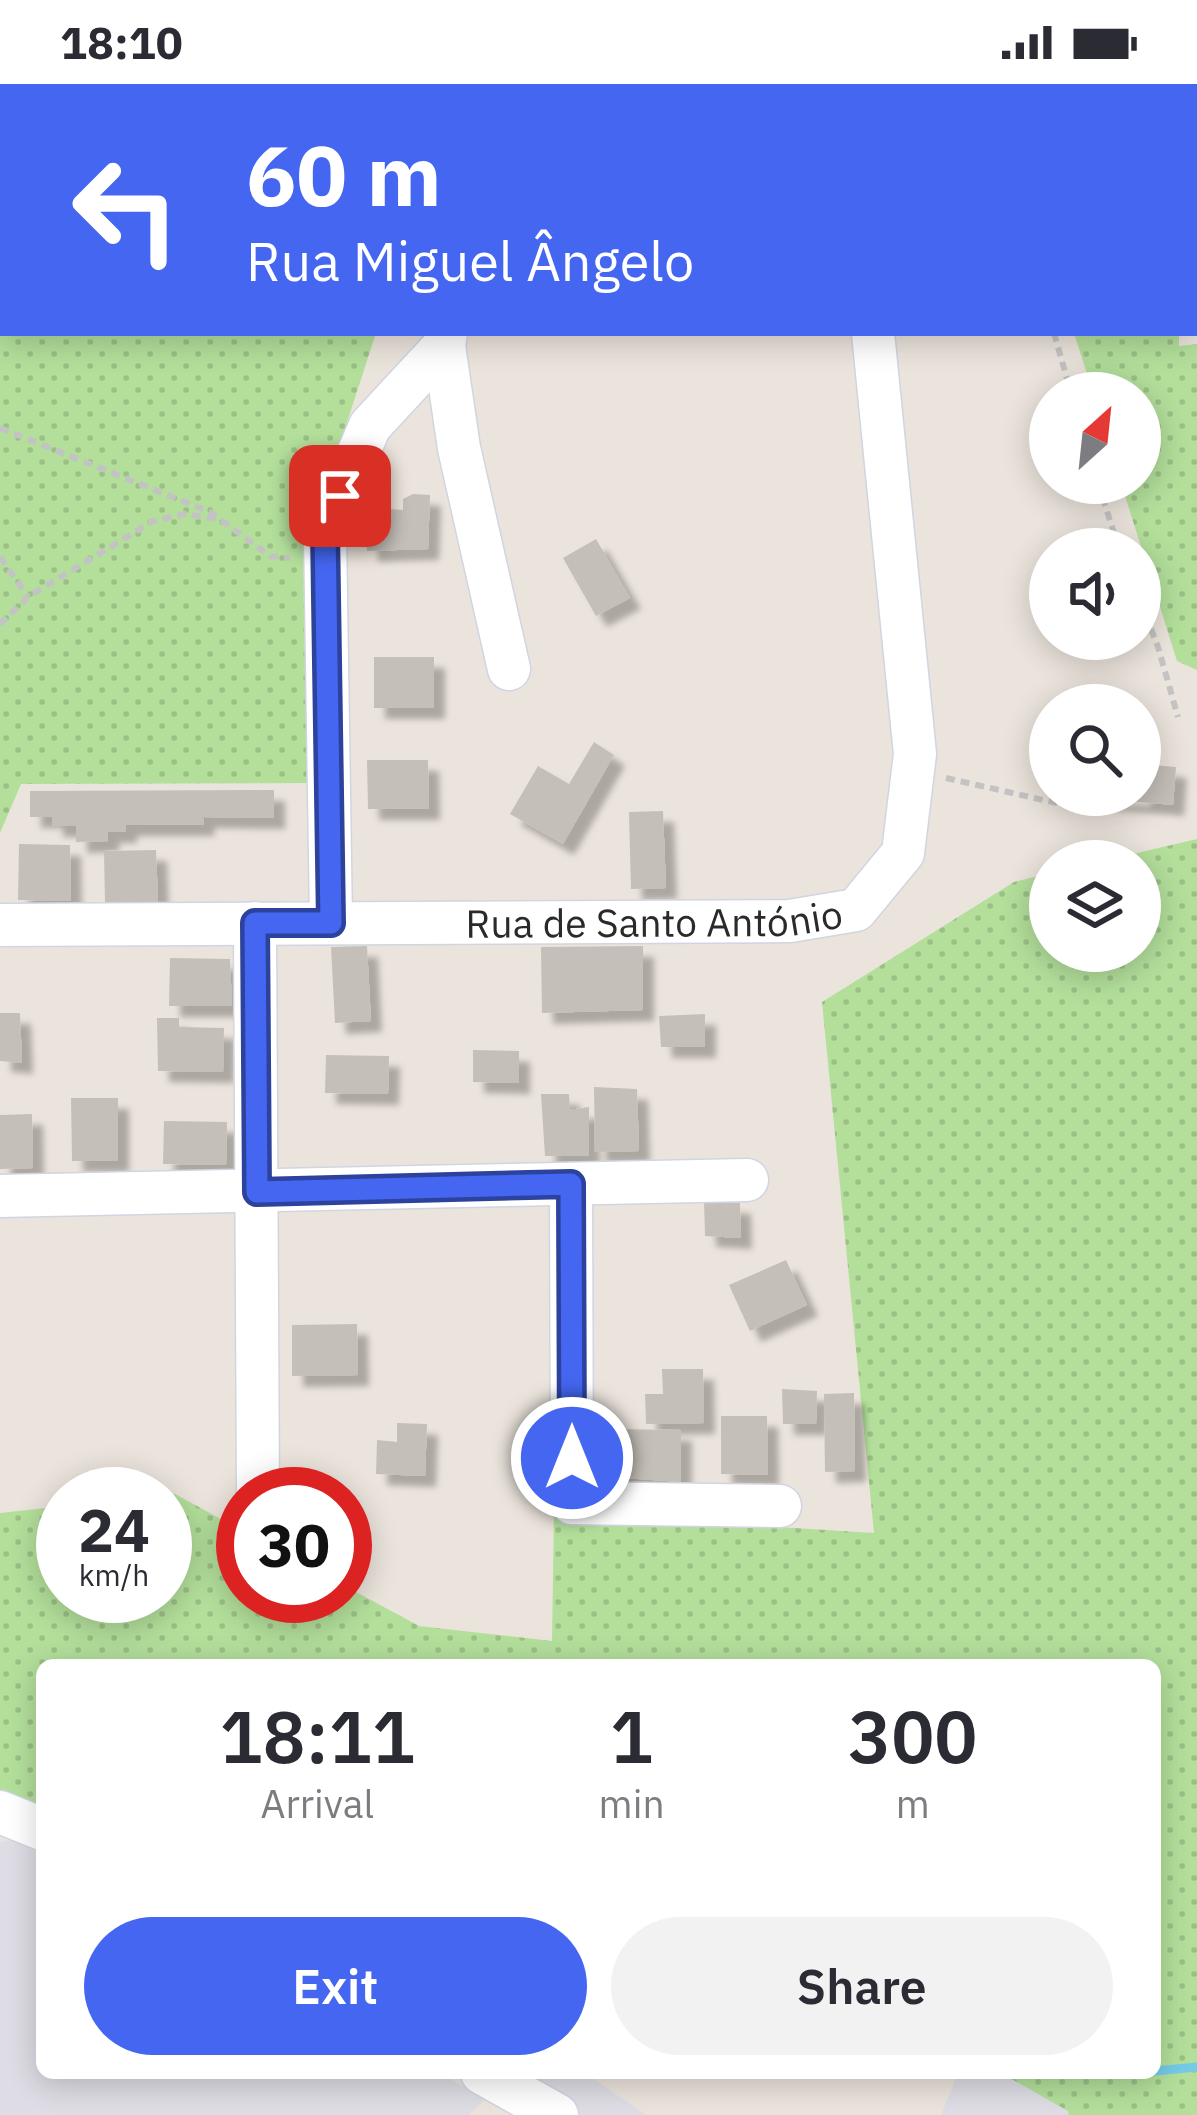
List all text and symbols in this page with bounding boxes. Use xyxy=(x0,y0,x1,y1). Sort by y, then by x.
text: 18:10 xyxy=(60,13,183,71)
text: 60 m xyxy=(246,120,442,229)
icon: left xyxy=(48,132,204,288)
text: Rua Miguel Ângelo xyxy=(246,226,694,296)
north arrow xyxy=(1029,372,1161,504)
map controls xyxy=(1029,372,1161,972)
pin xyxy=(289,445,391,547)
icon: arrive xyxy=(307,463,373,529)
button: sound xyxy=(1029,528,1161,660)
button: search xyxy=(1029,684,1161,816)
button: layers xyxy=(1029,840,1161,972)
street label: Rua de Santo António xyxy=(465,887,846,948)
position arrow xyxy=(509,1395,635,1521)
speed limit sign: 30 xyxy=(216,1467,372,1623)
text: 24 xyxy=(78,1490,150,1569)
text: km/h xyxy=(79,1555,149,1594)
text: 18:11 xyxy=(219,1689,415,1783)
text: 1 xyxy=(610,1689,653,1783)
text: 300 xyxy=(848,1689,978,1783)
text: Arrival xyxy=(260,1778,374,1829)
text: min xyxy=(599,1778,665,1829)
text: m xyxy=(896,1778,930,1829)
button: Exit xyxy=(84,1917,587,2055)
button: Share xyxy=(611,1917,1113,2055)

